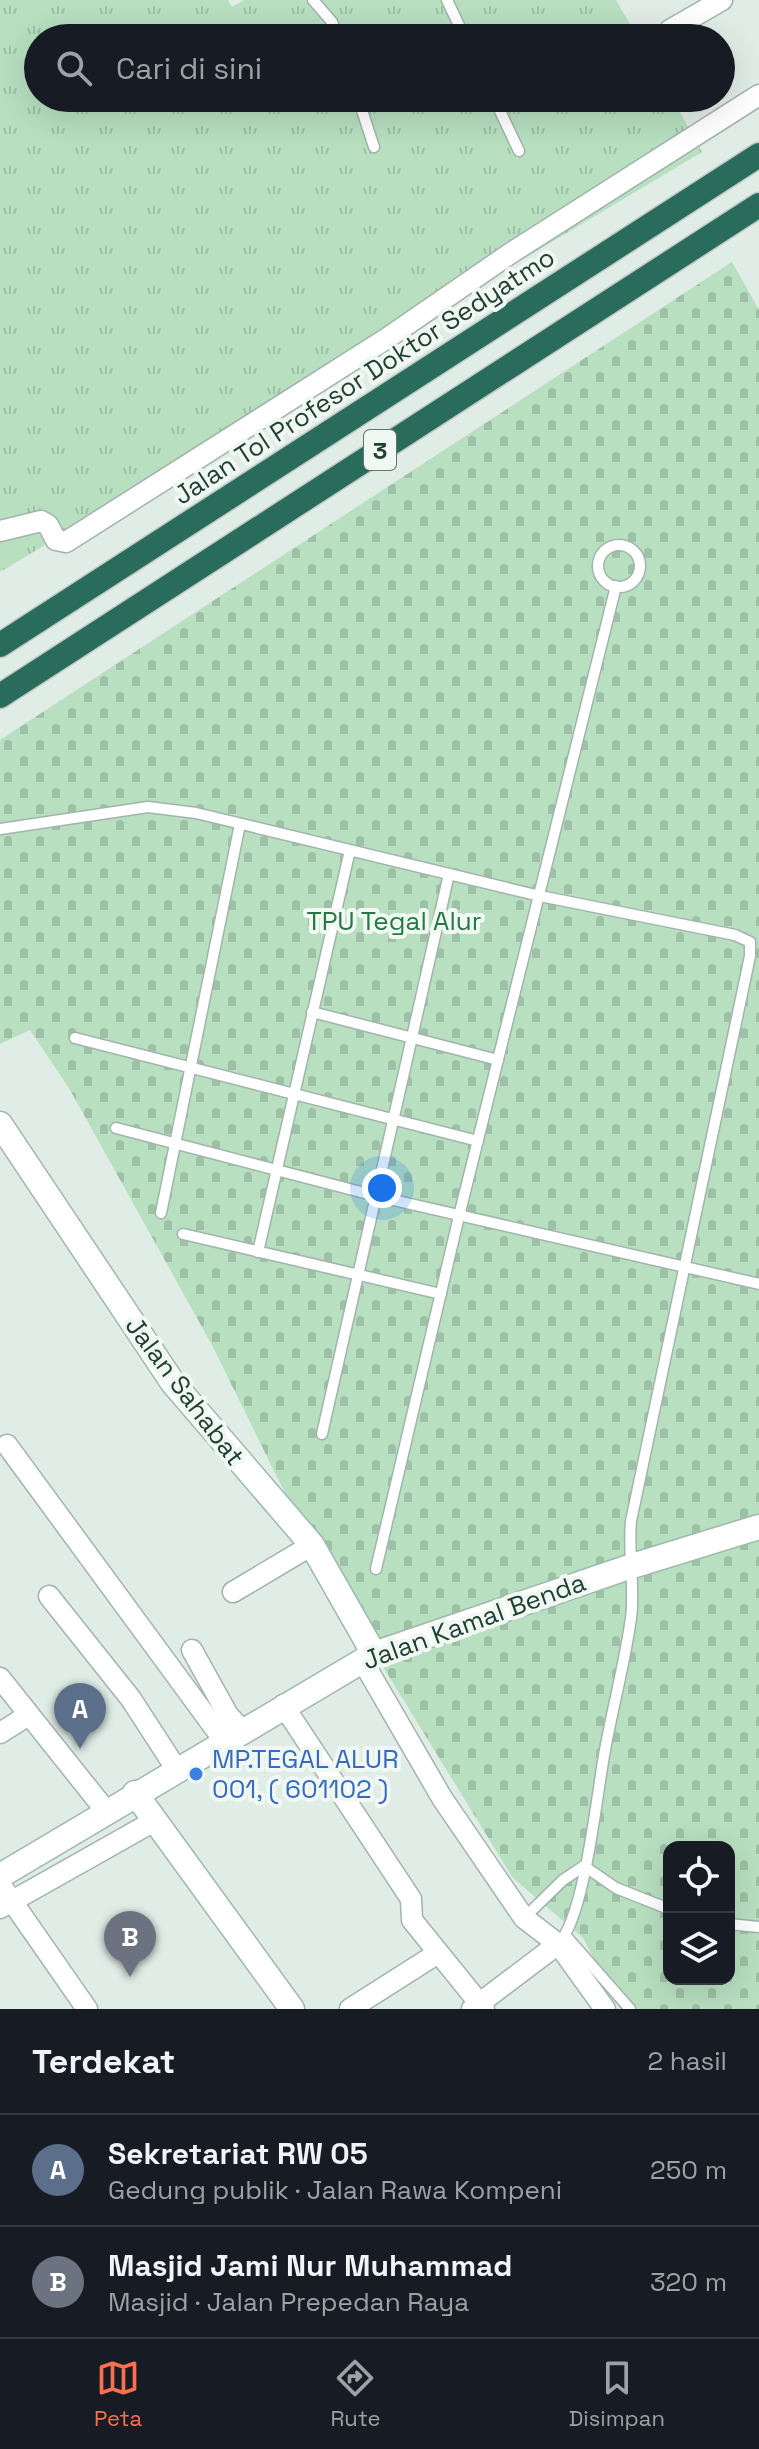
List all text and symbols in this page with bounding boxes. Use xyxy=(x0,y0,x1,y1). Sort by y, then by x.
search box xyxy=(24,24,735,112)
icon: search xyxy=(52,46,96,90)
text: Cari di sini xyxy=(116,49,262,88)
street label: Jalan Tol Profesor Doktor Sedyatmo xyxy=(167,240,561,512)
road number: 3 xyxy=(364,430,396,470)
park label: TPU Tegal Alur xyxy=(306,904,482,938)
your location xyxy=(362,1168,402,1208)
street label: Jalan Sahabat xyxy=(118,1310,252,1472)
street label: Jalan Kamal Benda xyxy=(358,1565,590,1677)
pin: A xyxy=(54,1683,106,1749)
place label: MP.TEGAL ALUR 001, ( 601102 ) xyxy=(212,1742,399,1806)
marker: MP.TEGAL ALUR 001, ( 601102 ) xyxy=(187,1765,205,1783)
map controls xyxy=(663,1841,735,1985)
button: locate xyxy=(663,1841,735,1913)
pin: B xyxy=(104,1911,156,1977)
button: layers xyxy=(663,1913,735,1985)
text: Terdekat xyxy=(32,2040,175,2083)
text: 2 hasil xyxy=(647,2044,727,2078)
text: Sekretariat RW 05 xyxy=(108,2134,368,2173)
text: A xyxy=(50,2153,66,2187)
text: 250 m xyxy=(650,2153,727,2187)
text: Gedung publik · Jalan Rawa Kompeni xyxy=(108,2173,562,2207)
text: Masjid Jami Nur Muhammad xyxy=(108,2246,512,2285)
text: B xyxy=(49,2265,67,2299)
text: 320 m xyxy=(650,2265,727,2299)
text: Masjid · Jalan Prepedan Raya xyxy=(108,2285,469,2319)
tab: Peta xyxy=(94,2356,142,2432)
tab: Rute xyxy=(330,2356,381,2432)
tab: Disimpan xyxy=(569,2356,665,2432)

